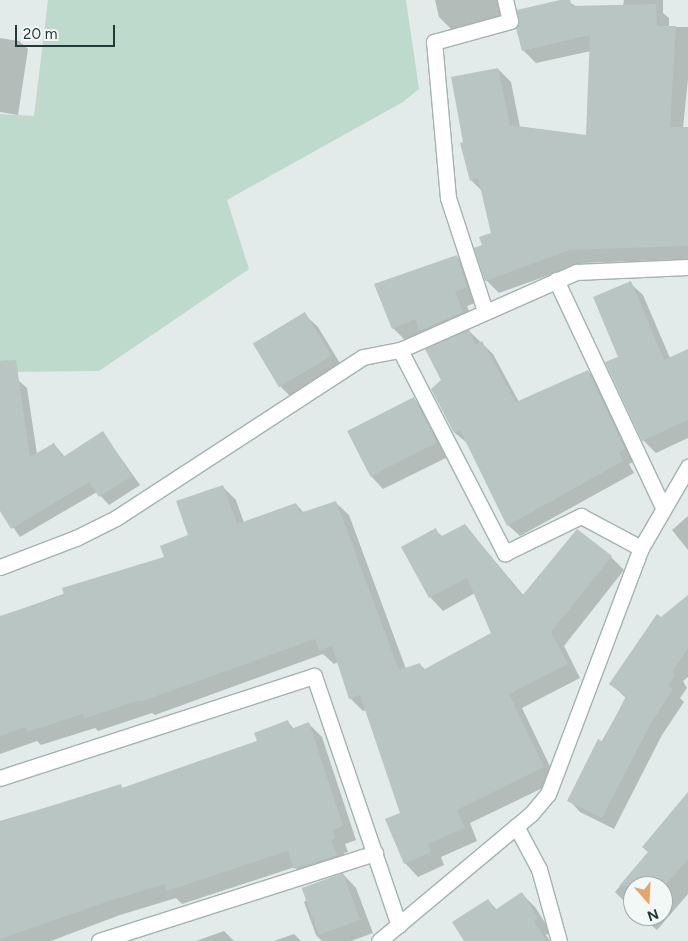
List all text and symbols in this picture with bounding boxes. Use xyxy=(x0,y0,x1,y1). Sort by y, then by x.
scale bar xyxy=(18,15,118,47)
text: 20 m xyxy=(23,25,57,43)
north arrow xyxy=(623,876,673,926)
text: N xyxy=(645,905,661,925)

